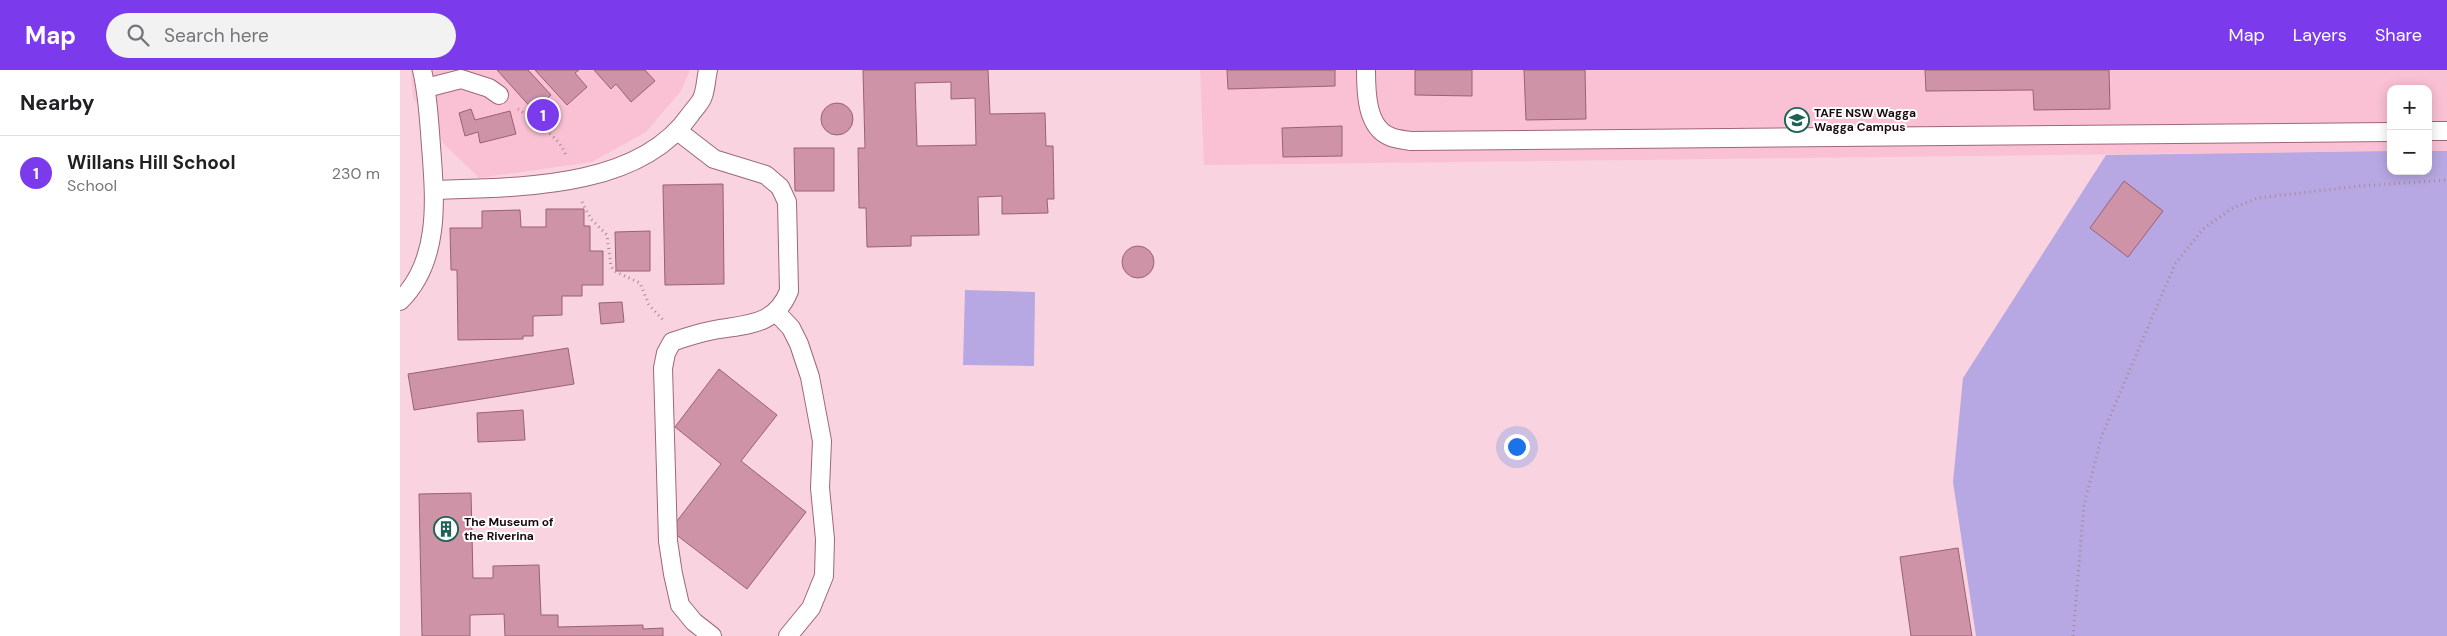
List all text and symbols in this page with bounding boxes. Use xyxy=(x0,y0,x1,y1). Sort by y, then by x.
search box xyxy=(106,13,456,58)
text: Map xyxy=(25,20,76,51)
icon: search xyxy=(124,21,152,49)
text: Search here xyxy=(164,23,269,48)
text: Map xyxy=(2229,23,2265,47)
text: Layers xyxy=(2293,23,2347,47)
text: Share xyxy=(2375,23,2422,47)
map controls xyxy=(2387,85,2432,175)
button: + xyxy=(2387,85,2432,130)
text: Nearby xyxy=(20,89,94,117)
pin: 1 xyxy=(527,96,559,134)
place label: TAFE NSW Wagga Wagga Campus xyxy=(1814,105,1916,135)
school or university icon: TAFE NSW Wagga Wagga Campus xyxy=(1784,107,1810,133)
button: − xyxy=(2387,130,2432,175)
text: Willans Hill School xyxy=(67,150,236,175)
text: 1 xyxy=(33,163,39,184)
text: 230 m xyxy=(332,163,380,184)
text: School xyxy=(67,175,117,196)
your location xyxy=(1504,434,1530,460)
place label: The Museum of the Riverina xyxy=(464,514,554,544)
building icon: The Museum of the Riverina xyxy=(433,516,459,542)

